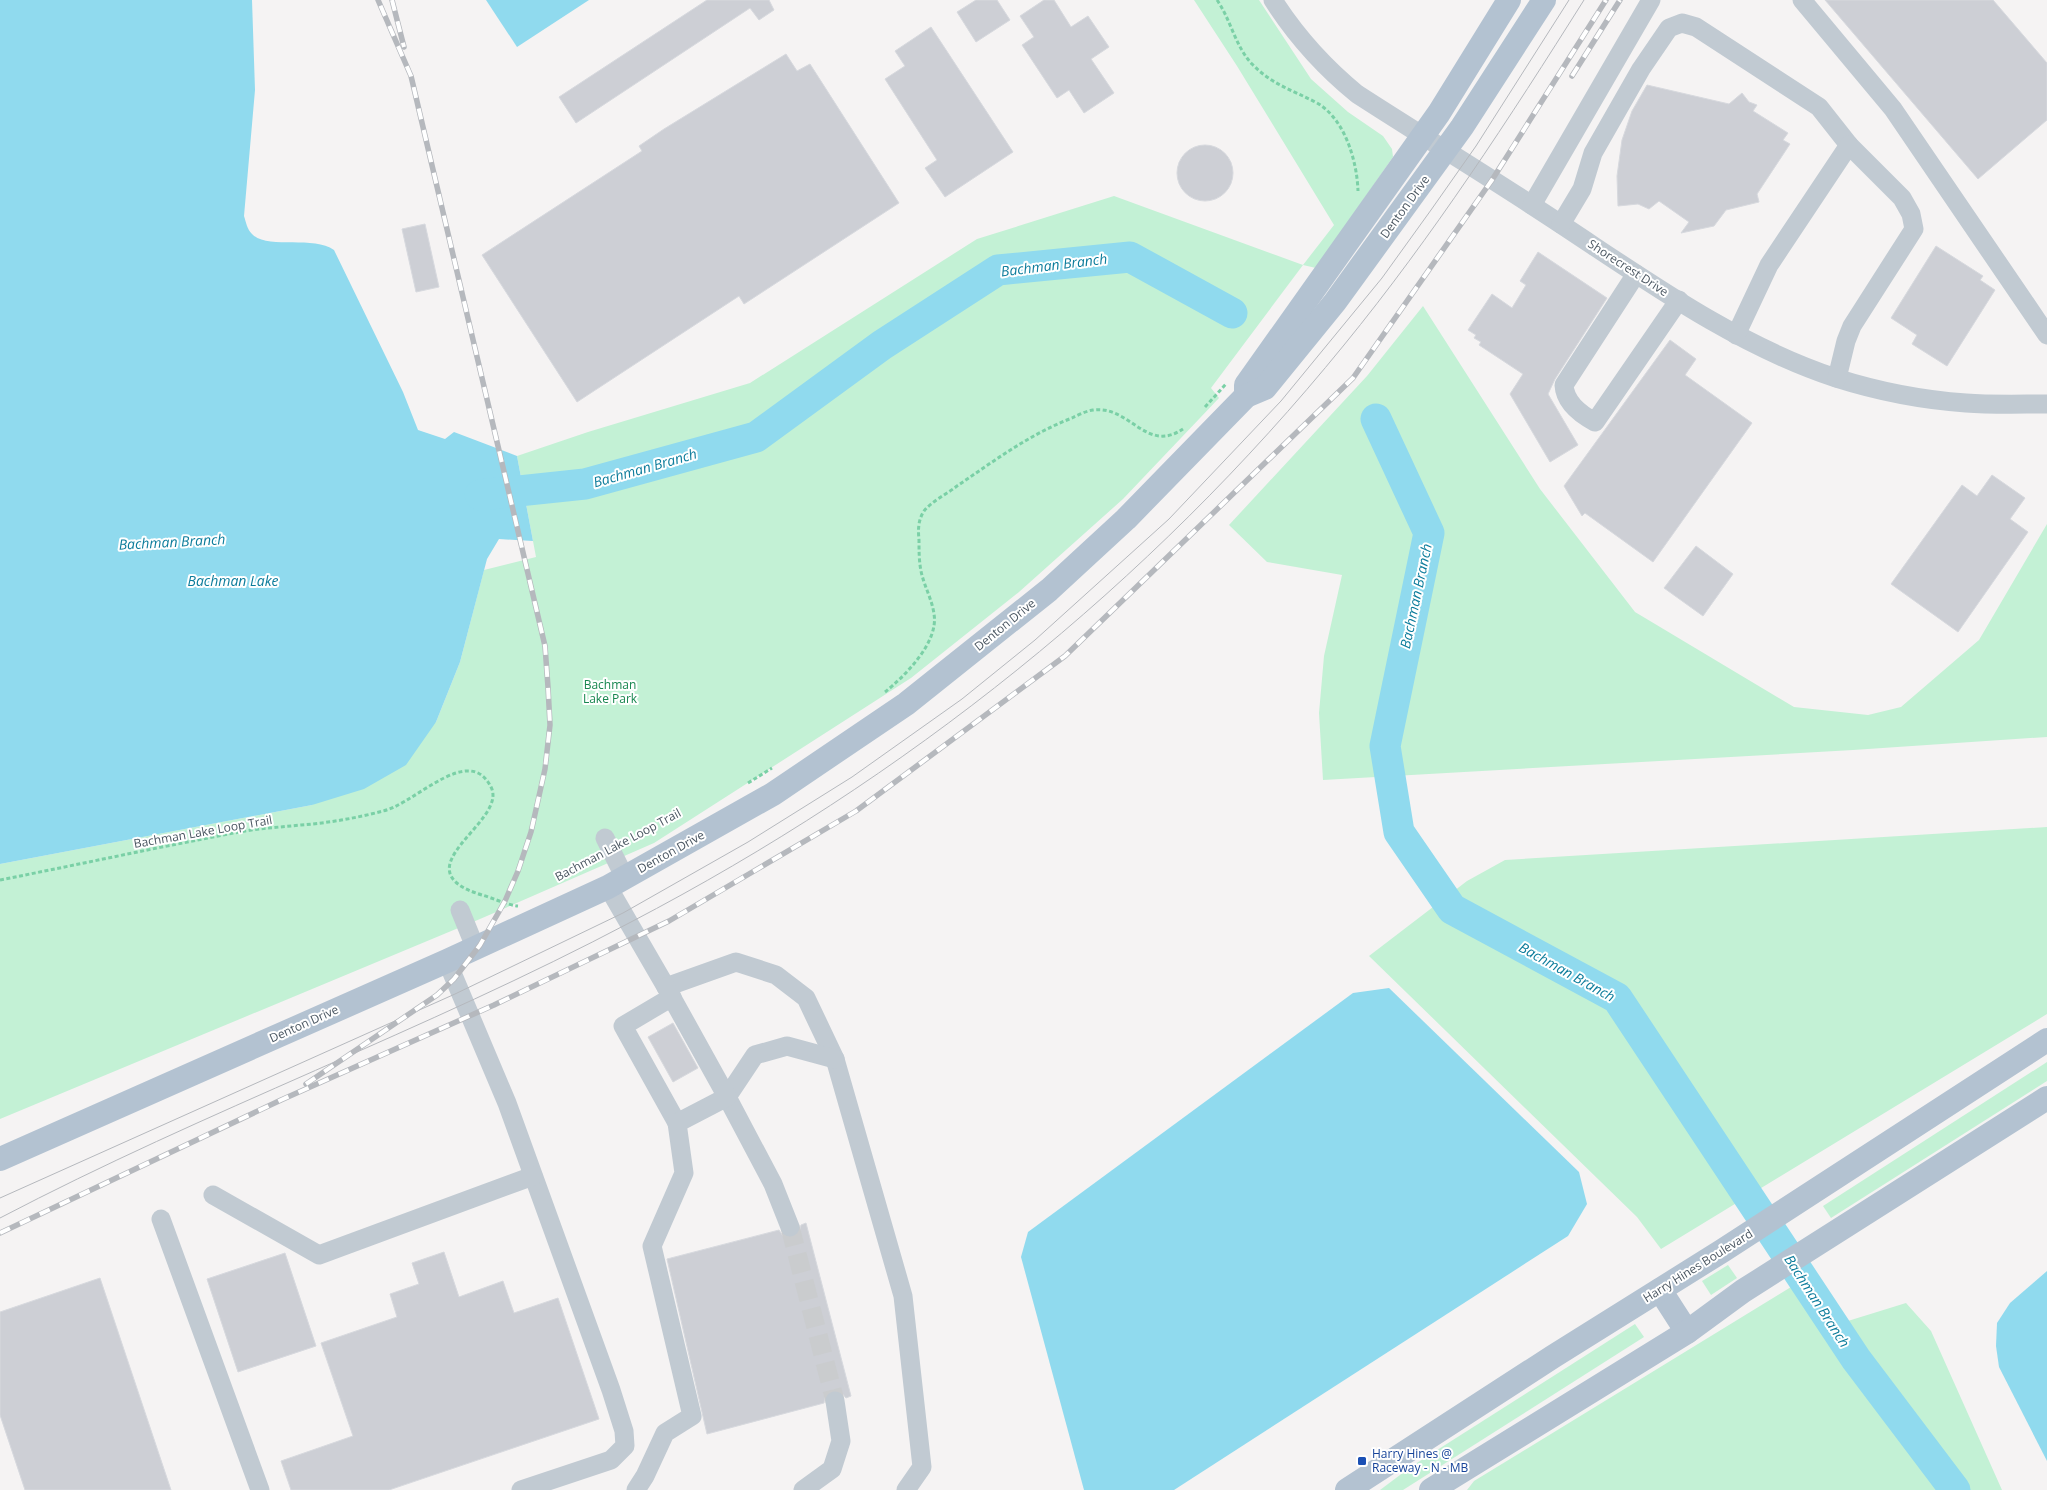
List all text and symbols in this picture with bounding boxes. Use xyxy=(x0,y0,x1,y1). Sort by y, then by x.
street label: Denton Drive xyxy=(1376,172,1433,242)
street label: Shorecrest Drive xyxy=(1585,235,1672,300)
water label: Bachman Branch xyxy=(1000,249,1108,280)
water label: Bachman Branch xyxy=(591,444,699,491)
water label: Bachman Branch xyxy=(118,529,226,554)
water label: Bachman Branch xyxy=(1395,542,1436,650)
water label: Bachman Lake xyxy=(188,571,279,590)
street label: Denton Drive xyxy=(971,595,1039,655)
park label: Bachman Lake Park xyxy=(583,676,638,707)
street label: Bachman Lake Loop Trail xyxy=(552,804,684,885)
street label: Bachman Lake Loop Trail xyxy=(132,811,273,852)
street label: Denton Drive xyxy=(634,826,708,877)
water label: Bachman Branch xyxy=(1516,937,1619,1006)
street label: Denton Drive xyxy=(266,1001,341,1046)
street label: Harry Hines Boulevard xyxy=(1640,1225,1756,1306)
water label: Bachman Branch xyxy=(1780,1251,1854,1351)
place label: Harry Hines @ Raceway - N - MB xyxy=(1372,1445,1469,1476)
marker: Harry Hines @ Raceway - N - MB xyxy=(1356,1455,1368,1467)

